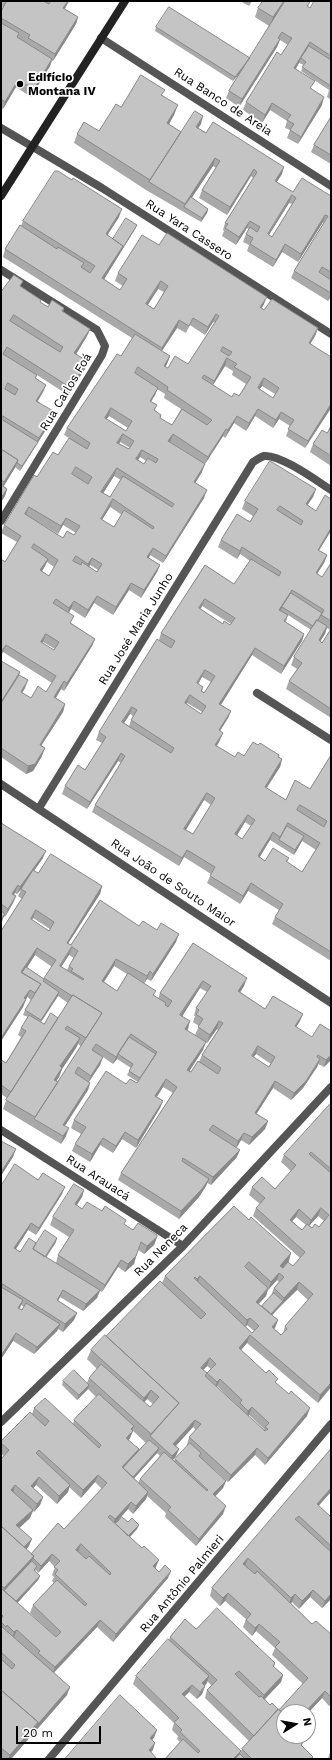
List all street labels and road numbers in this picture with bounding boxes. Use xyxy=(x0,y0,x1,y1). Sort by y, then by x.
street label: Rua Banco de Areia xyxy=(171,65,275,139)
street label: Rua Yara Cassero xyxy=(143,196,235,264)
street label: Rua Carlos Foá xyxy=(37,351,95,433)
street label: Rua José Maria Junho xyxy=(96,570,176,688)
street label: Rua João de Souto Maior xyxy=(108,836,238,930)
street label: Rua Arauacá xyxy=(63,1152,133,1204)
street label: Rua Neneca xyxy=(131,1220,191,1280)
street label: Rua Antônio Palmieri xyxy=(137,1532,227,1636)

